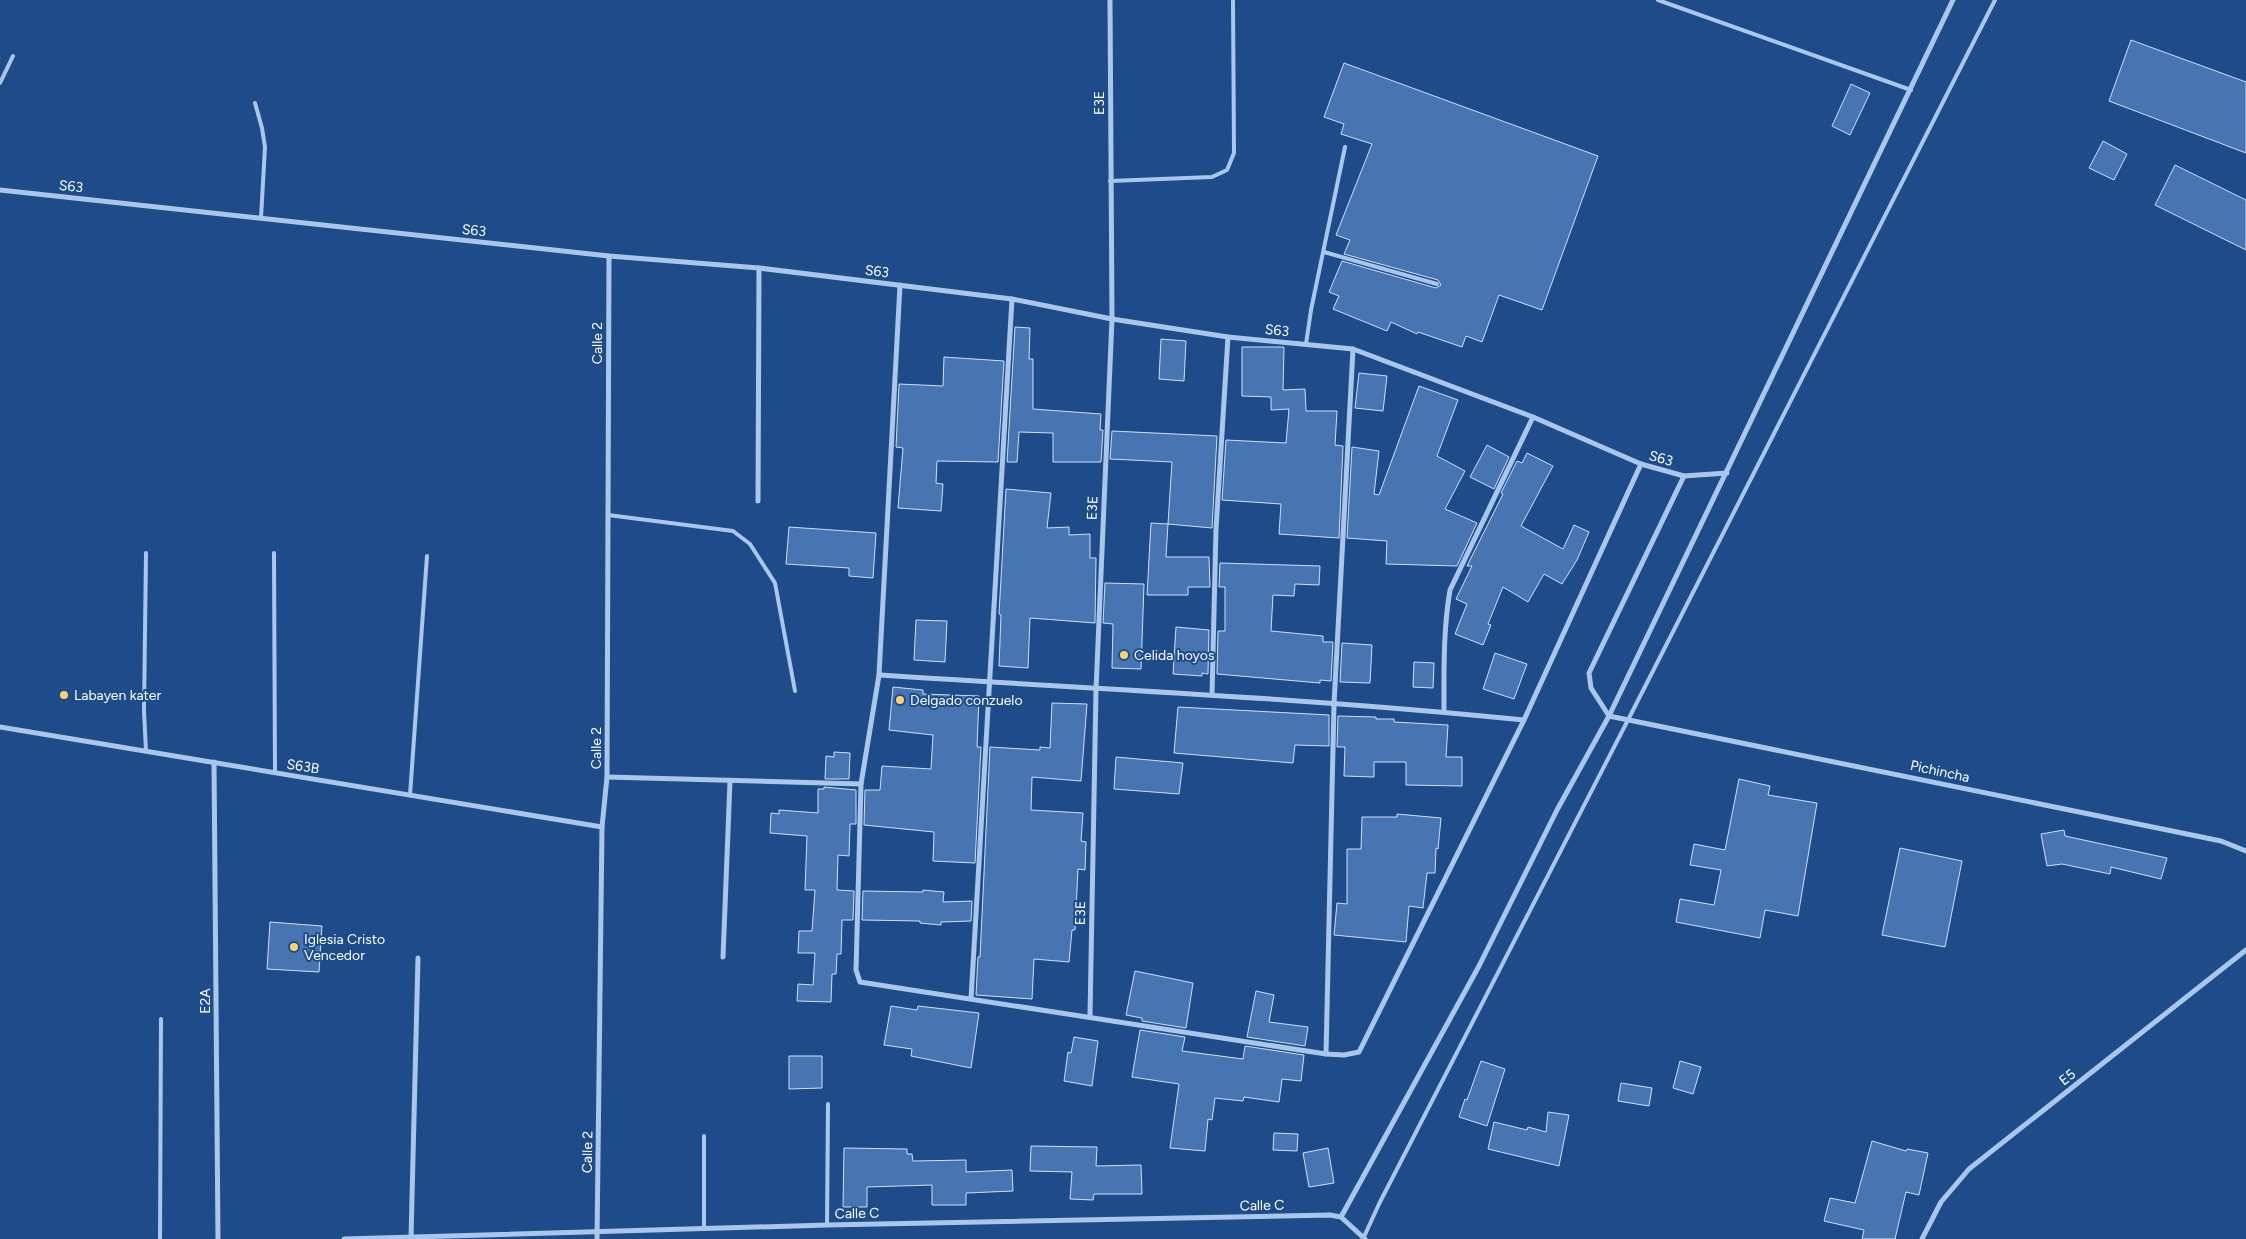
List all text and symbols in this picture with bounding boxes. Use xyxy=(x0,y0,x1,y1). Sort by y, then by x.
street label: E3E xyxy=(1091,91,1108,115)
street label: S63 xyxy=(58,177,84,196)
street label: S63 xyxy=(461,221,487,240)
street label: S63 xyxy=(864,262,890,281)
street label: S63 xyxy=(1264,321,1290,340)
street label: Calle 2 xyxy=(589,322,606,364)
street label: S63 xyxy=(1647,447,1675,470)
street label: E3E xyxy=(1084,496,1101,520)
place label: Celida hoyos xyxy=(1134,647,1214,664)
marker: Celida hoyos xyxy=(1118,649,1130,661)
place label: Labayen kater xyxy=(74,687,161,704)
marker: Labayen kater xyxy=(58,689,70,701)
place label: Delgado conzuelo xyxy=(910,692,1023,709)
marker: Delgado conzuelo xyxy=(894,694,906,706)
street label: Calle 2 xyxy=(588,727,605,769)
street label: S63B xyxy=(285,756,320,777)
street label: Pichincha xyxy=(1909,757,1971,786)
street label: E3E xyxy=(1072,901,1089,925)
place label: Iglesia Cristo Vencedor xyxy=(304,931,385,964)
marker: Iglesia Cristo Vencedor xyxy=(288,941,300,953)
street label: E2A xyxy=(197,988,214,1014)
street label: E5 xyxy=(2056,1066,2079,1089)
street label: Calle 2 xyxy=(579,1131,596,1173)
street label: Calle C xyxy=(1240,1197,1284,1214)
street label: Calle C xyxy=(835,1205,879,1222)

